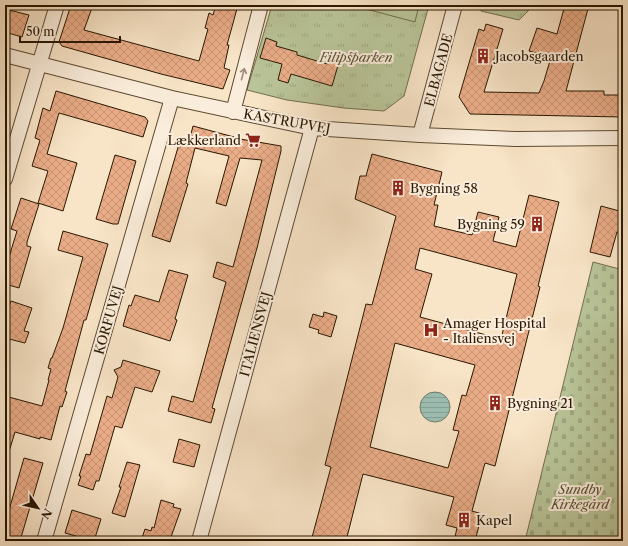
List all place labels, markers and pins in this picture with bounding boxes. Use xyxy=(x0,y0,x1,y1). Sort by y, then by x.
building icon: Jacobsgaarden xyxy=(474,47,492,65)
place label: Jacobsgaarden xyxy=(493,48,584,64)
supermarket icon: Lækkerland xyxy=(244,131,262,149)
place label: Lækkerland xyxy=(168,132,241,148)
building icon: Bygning 58 xyxy=(389,179,407,197)
place label: Bygning 58 xyxy=(410,180,478,196)
building icon: Bygning 59 xyxy=(528,215,546,233)
place label: Bygning 59 xyxy=(457,216,525,232)
place label: Amager Hospital - Italiensvej xyxy=(442,315,546,346)
hospital icon: Amager Hospital - Italiensvej xyxy=(422,321,440,339)
building icon: Bygning 21 xyxy=(486,394,504,412)
place label: Bygning 21 xyxy=(507,395,574,411)
building icon: Kapel xyxy=(455,511,473,529)
place label: Kapel xyxy=(476,512,512,528)

